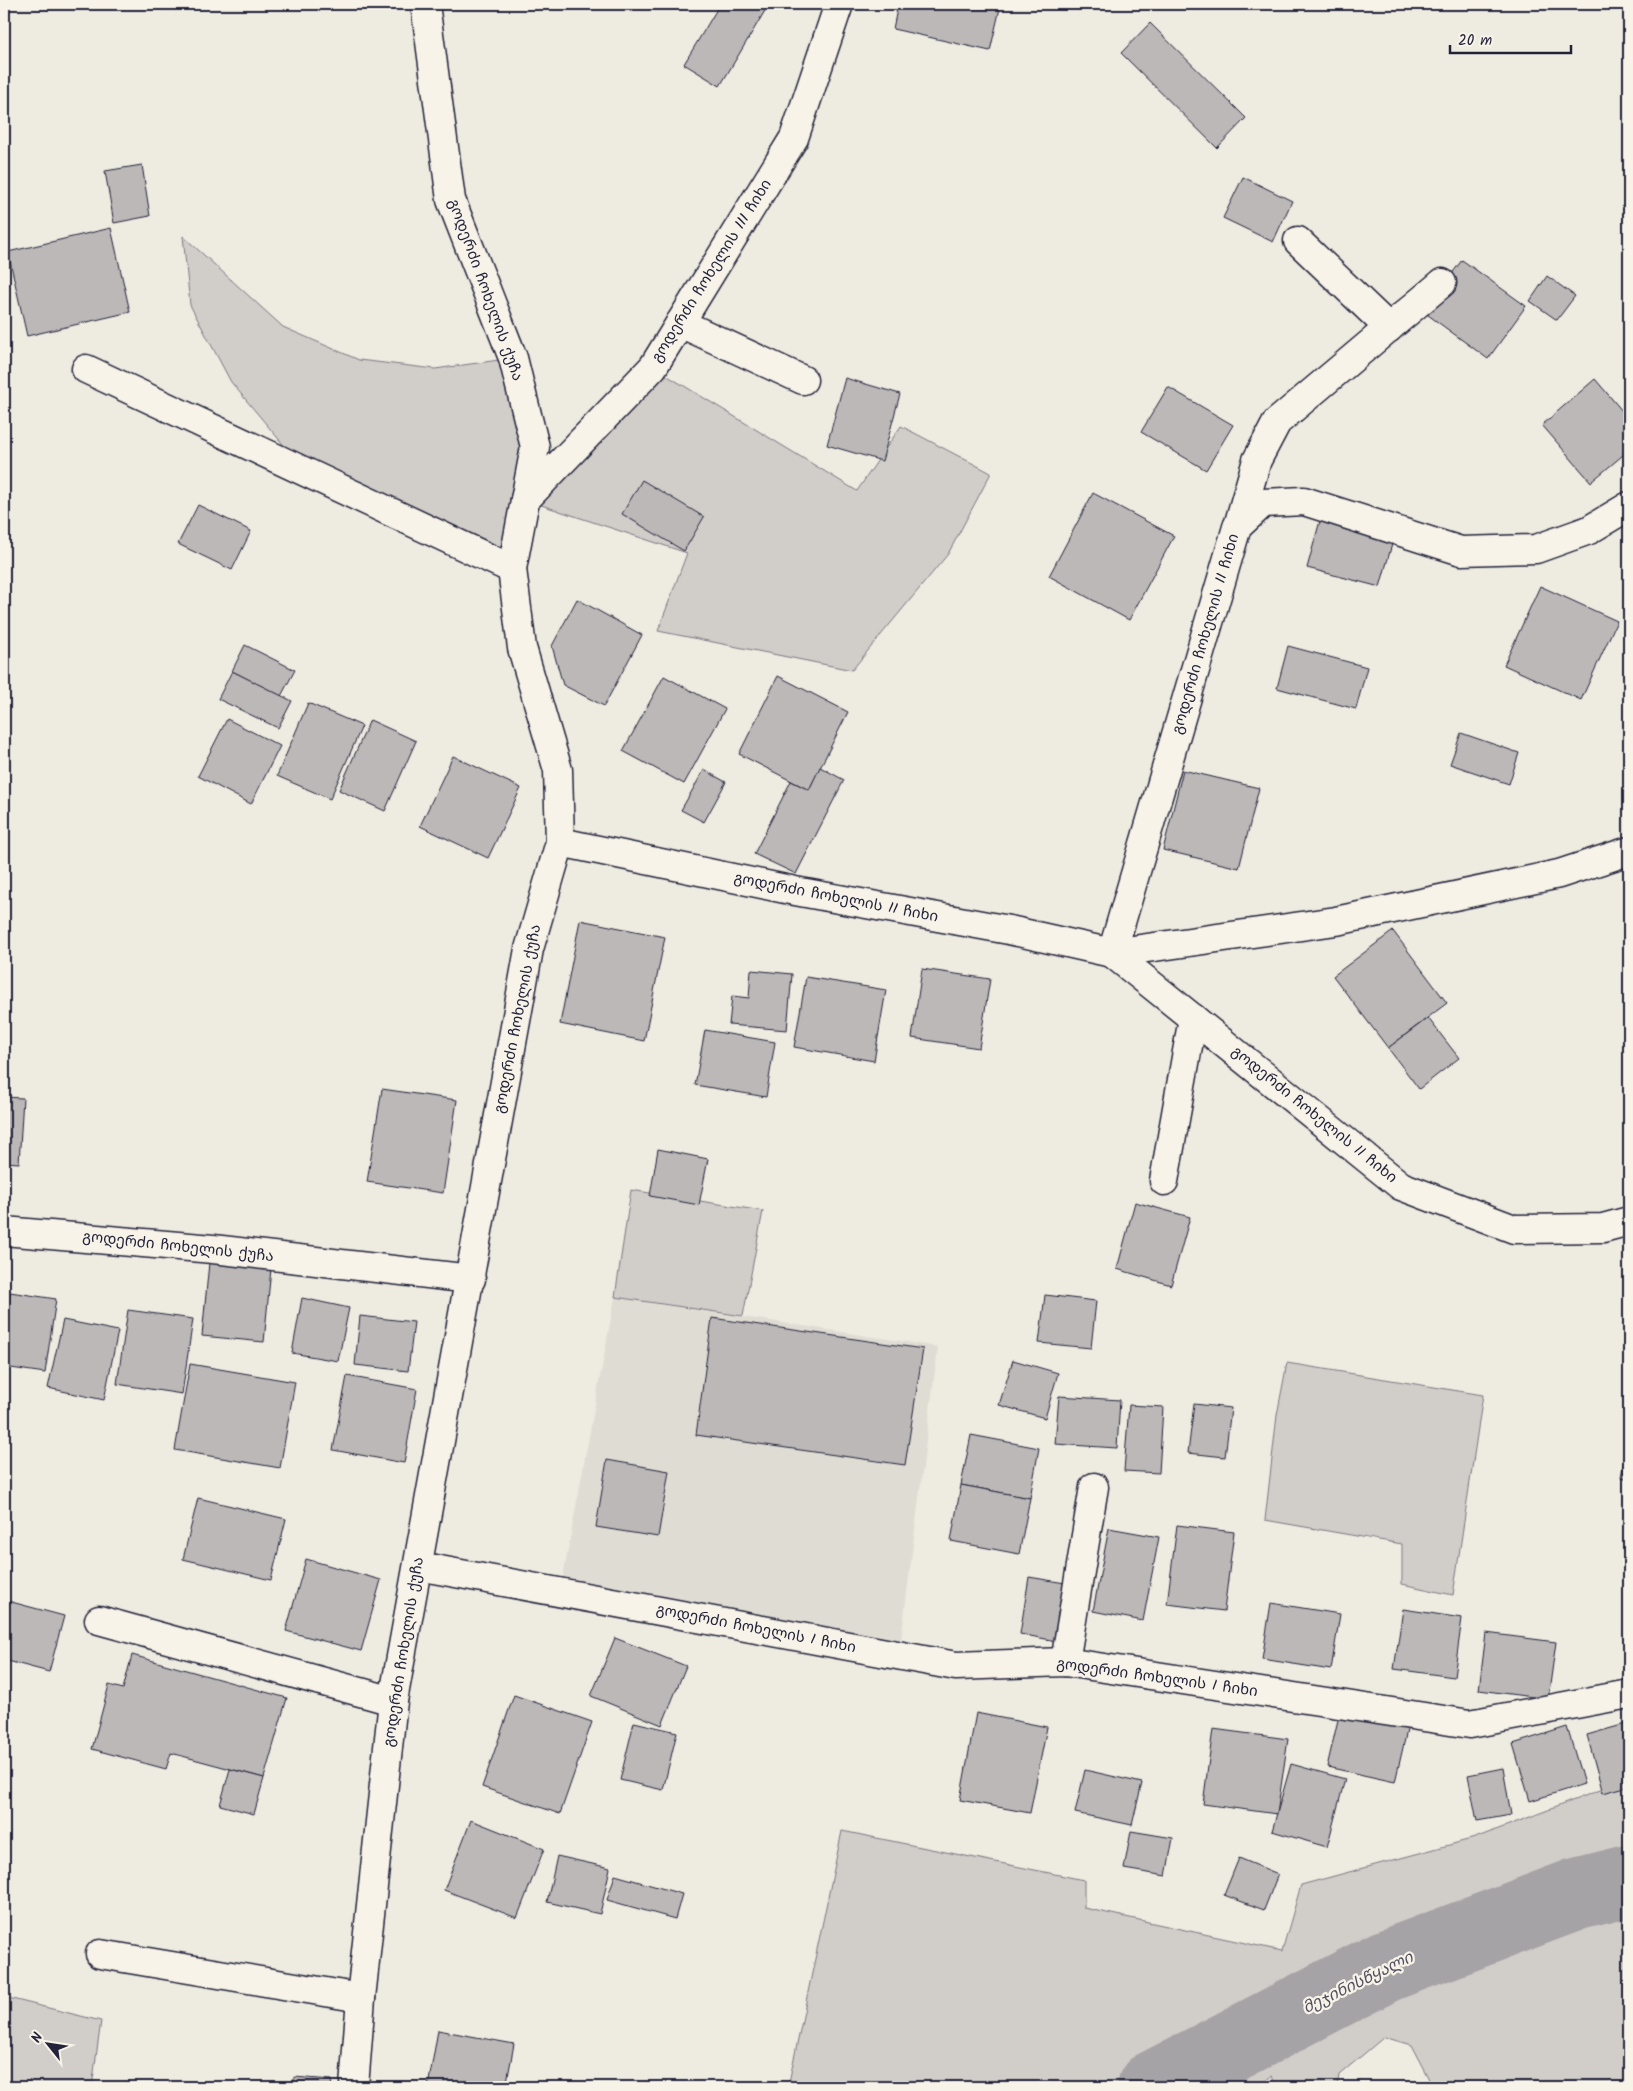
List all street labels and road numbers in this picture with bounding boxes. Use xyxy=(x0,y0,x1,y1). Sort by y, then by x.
street label: გოდერძი ჩოხელის III ჩიხი xyxy=(646,175,778,367)
street label: გოდერძი ჩოხელის ქუჩა xyxy=(441,196,529,384)
street label: გოდერძი ჩოხელის II ჩიხი xyxy=(1166,531,1246,737)
street label: გოდერძი ჩოხელის II ჩიხი xyxy=(732,866,940,930)
street label: გოდერძი ჩოხელის ქუჩა xyxy=(488,922,548,1116)
street label: გოდერძი ჩოხელის II ჩიხი xyxy=(1226,1040,1402,1190)
street label: გოდერძი ჩოხელის ქუჩა xyxy=(81,1225,275,1269)
street label: გოდერძი ჩოხელის ქუჩა xyxy=(377,1555,431,1749)
street label: გოდერძი ჩოხელის I ჩიხი xyxy=(654,1598,858,1660)
street label: გოდერძი ჩოხელის I ჩიხი xyxy=(1055,1652,1259,1704)

